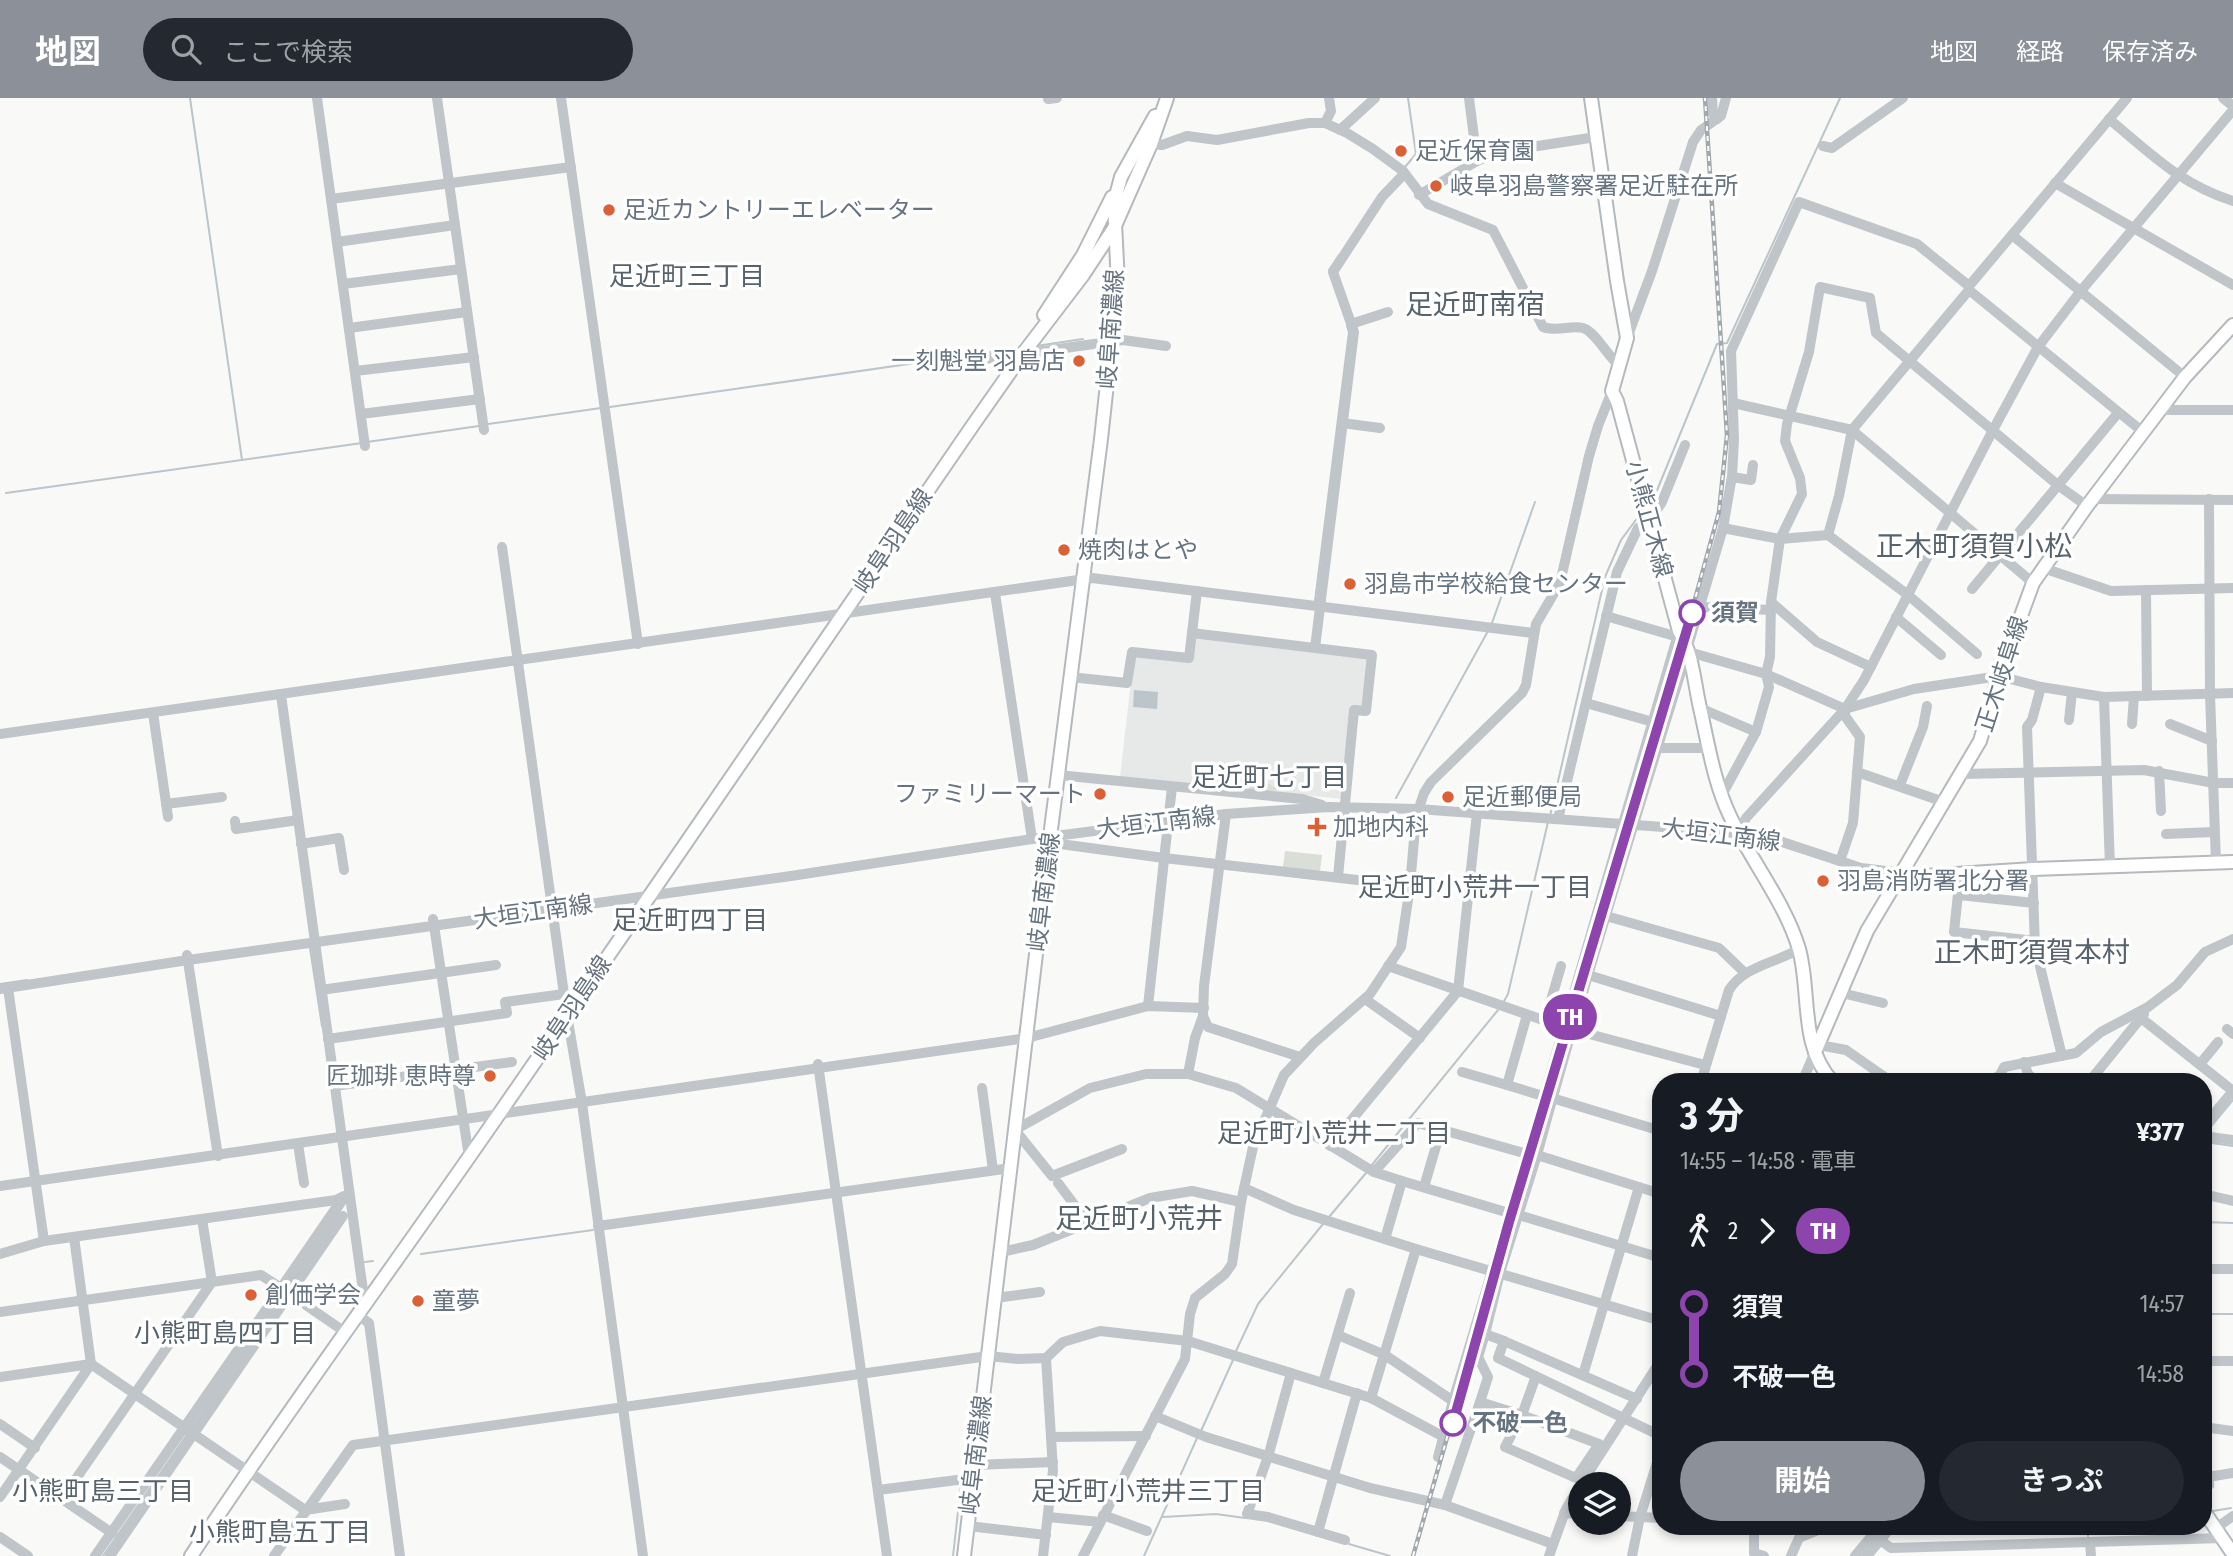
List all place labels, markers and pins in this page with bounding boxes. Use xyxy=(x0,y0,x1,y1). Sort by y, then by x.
place label: 足近保育園 xyxy=(1415,137,1535,165)
marker: 足近保育園 xyxy=(1393,143,1409,159)
place label: 岐阜羽島警察署足近駐在所 xyxy=(1450,172,1738,200)
marker: 岐阜羽島警察署足近駐在所 xyxy=(1428,178,1444,194)
place label: 足近カントリーエレベーター xyxy=(623,196,935,224)
marker: 足近カントリーエレベーター xyxy=(601,202,617,218)
place label: 一刻魁堂 羽島店 xyxy=(891,347,1065,375)
marker: 一刻魁堂 羽島店 xyxy=(1071,353,1087,369)
place label: 焼肉はとや xyxy=(1078,536,1198,564)
marker: 焼肉はとや xyxy=(1056,542,1072,558)
place label: 羽島市学校給食センター xyxy=(1364,570,1628,598)
marker: 羽島市学校給食センター xyxy=(1342,576,1358,592)
place label: 須賀 xyxy=(1711,599,1759,627)
marker: 須賀 xyxy=(1679,600,1705,626)
place label: ファミリーマート xyxy=(894,780,1086,808)
place label: 足近郵便局 xyxy=(1462,783,1582,811)
marker: ファミリーマート xyxy=(1092,786,1108,802)
marker: 足近郵便局 xyxy=(1440,789,1456,805)
place label: 加地内科 xyxy=(1333,813,1429,841)
marker: 加地内科 xyxy=(1307,817,1327,837)
place label: 羽島消防署北分署 xyxy=(1837,867,2029,895)
marker: 羽島消防署北分署 xyxy=(1815,873,1831,889)
place label: 匠珈琲 恵時尊 xyxy=(326,1062,476,1090)
marker: 匠珈琲 恵時尊 xyxy=(482,1068,498,1084)
place label: 創価学会 xyxy=(265,1281,361,1309)
marker: 創価学会 xyxy=(243,1287,259,1303)
place label: 童夢 xyxy=(432,1287,480,1315)
marker: 童夢 xyxy=(410,1293,426,1309)
place label: 不破一色 xyxy=(1472,1409,1568,1437)
marker: 不破一色 xyxy=(1440,1410,1466,1436)

